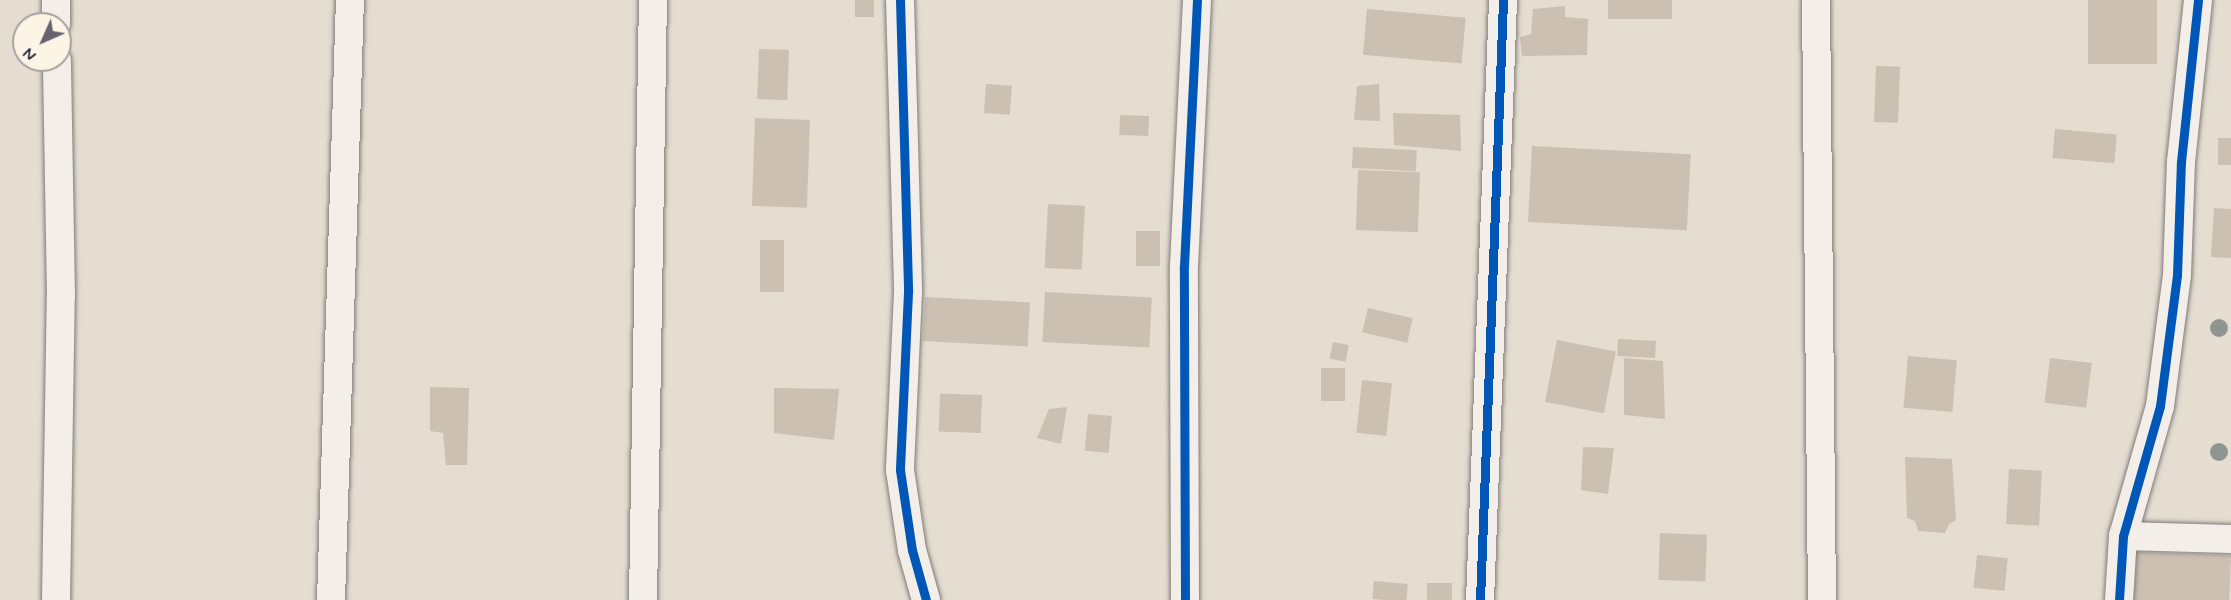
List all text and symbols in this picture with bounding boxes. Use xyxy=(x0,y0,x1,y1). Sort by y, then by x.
north arrow xyxy=(12,12,72,72)
text: N xyxy=(19,42,42,65)

